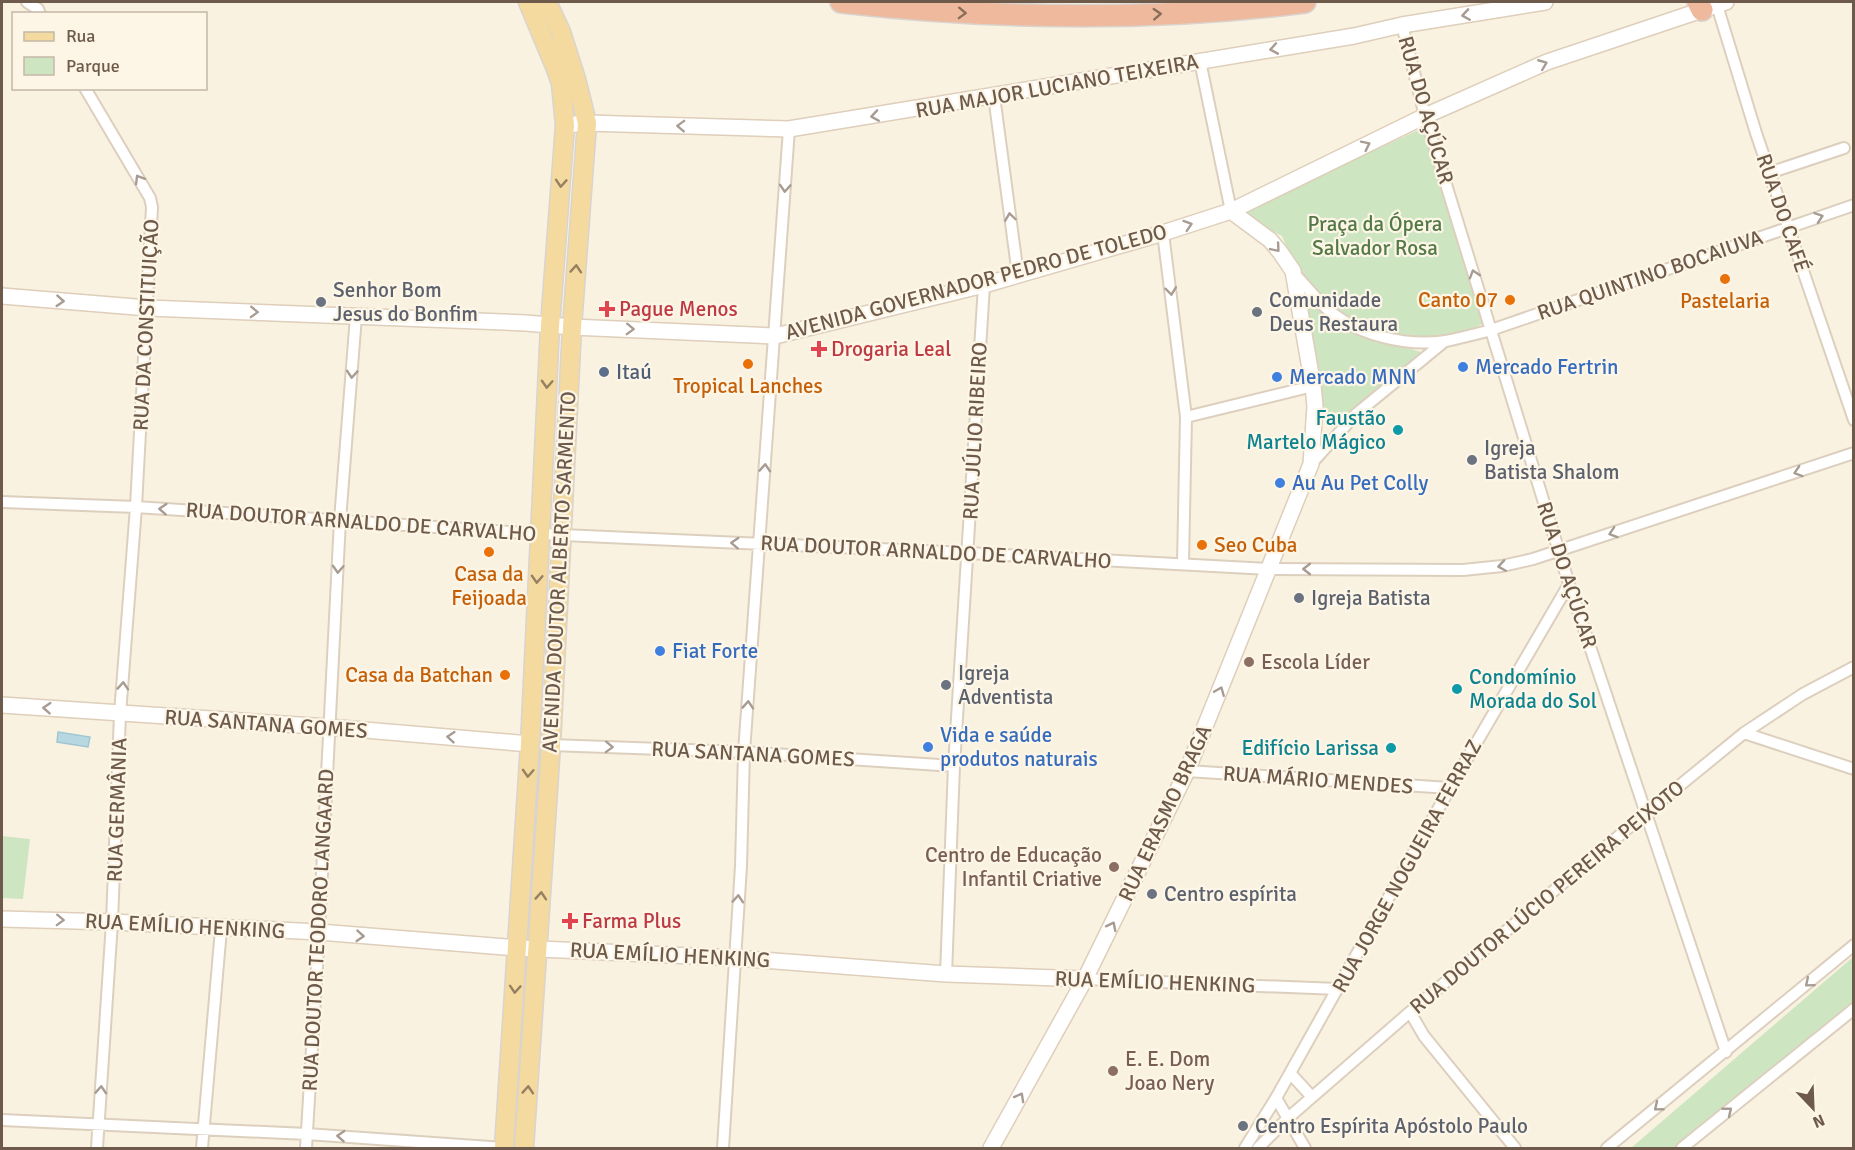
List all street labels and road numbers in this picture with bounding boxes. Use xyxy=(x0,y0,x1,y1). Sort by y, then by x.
street label: RUA DO AÇÚCAR xyxy=(1392,33,1460,187)
street label: RUA MAJOR LUCIANO TEIXEIRA xyxy=(914,48,1201,124)
street label: RUA DO CAFÉ xyxy=(1751,150,1815,276)
street label: RUA DA CONSTITUIÇÃO xyxy=(127,218,165,432)
street label: AVENIDA GOVERNADOR PEDRO DE TOLEDO xyxy=(782,218,1170,346)
street label: RUA QUINTINO BOCAIUVA xyxy=(1534,224,1766,326)
street label: RUA JÚLIO RIBEIRO xyxy=(957,341,993,521)
street label: AVENIDA DOUTOR ALBERTO SARMENTO xyxy=(537,391,581,753)
street label: RUA DOUTOR ARNALDO DE CARVALHO xyxy=(185,497,537,547)
street label: RUA DO AÇÚCAR xyxy=(1531,498,1603,652)
street label: RUA DOUTOR ARNALDO DE CARVALHO xyxy=(760,530,1112,574)
street label: RUA SANTANA GOMES xyxy=(164,704,368,744)
street label: RUA ERASMO BRAGA xyxy=(1113,720,1217,905)
street label: RUA JORGE NOGUEIRA FERRAZ xyxy=(1326,735,1488,997)
street label: RUA SANTANA GOMES xyxy=(651,736,855,772)
street label: RUA GERMÂNIA xyxy=(101,737,133,883)
street label: RUA MÁRIO MENDES xyxy=(1222,760,1414,800)
street label: RUA DOUTOR TEODORO LANGAARD xyxy=(297,768,339,1092)
street label: RUA DOUTOR LÚCIO PEREIRA PEIXOTO xyxy=(1404,774,1690,1020)
street label: RUA EMÍLIO HENKING xyxy=(84,908,286,944)
street label: RUA EMÍLIO HENKING xyxy=(569,937,771,973)
street label: RUA EMÍLIO HENKING xyxy=(1054,966,1256,998)

